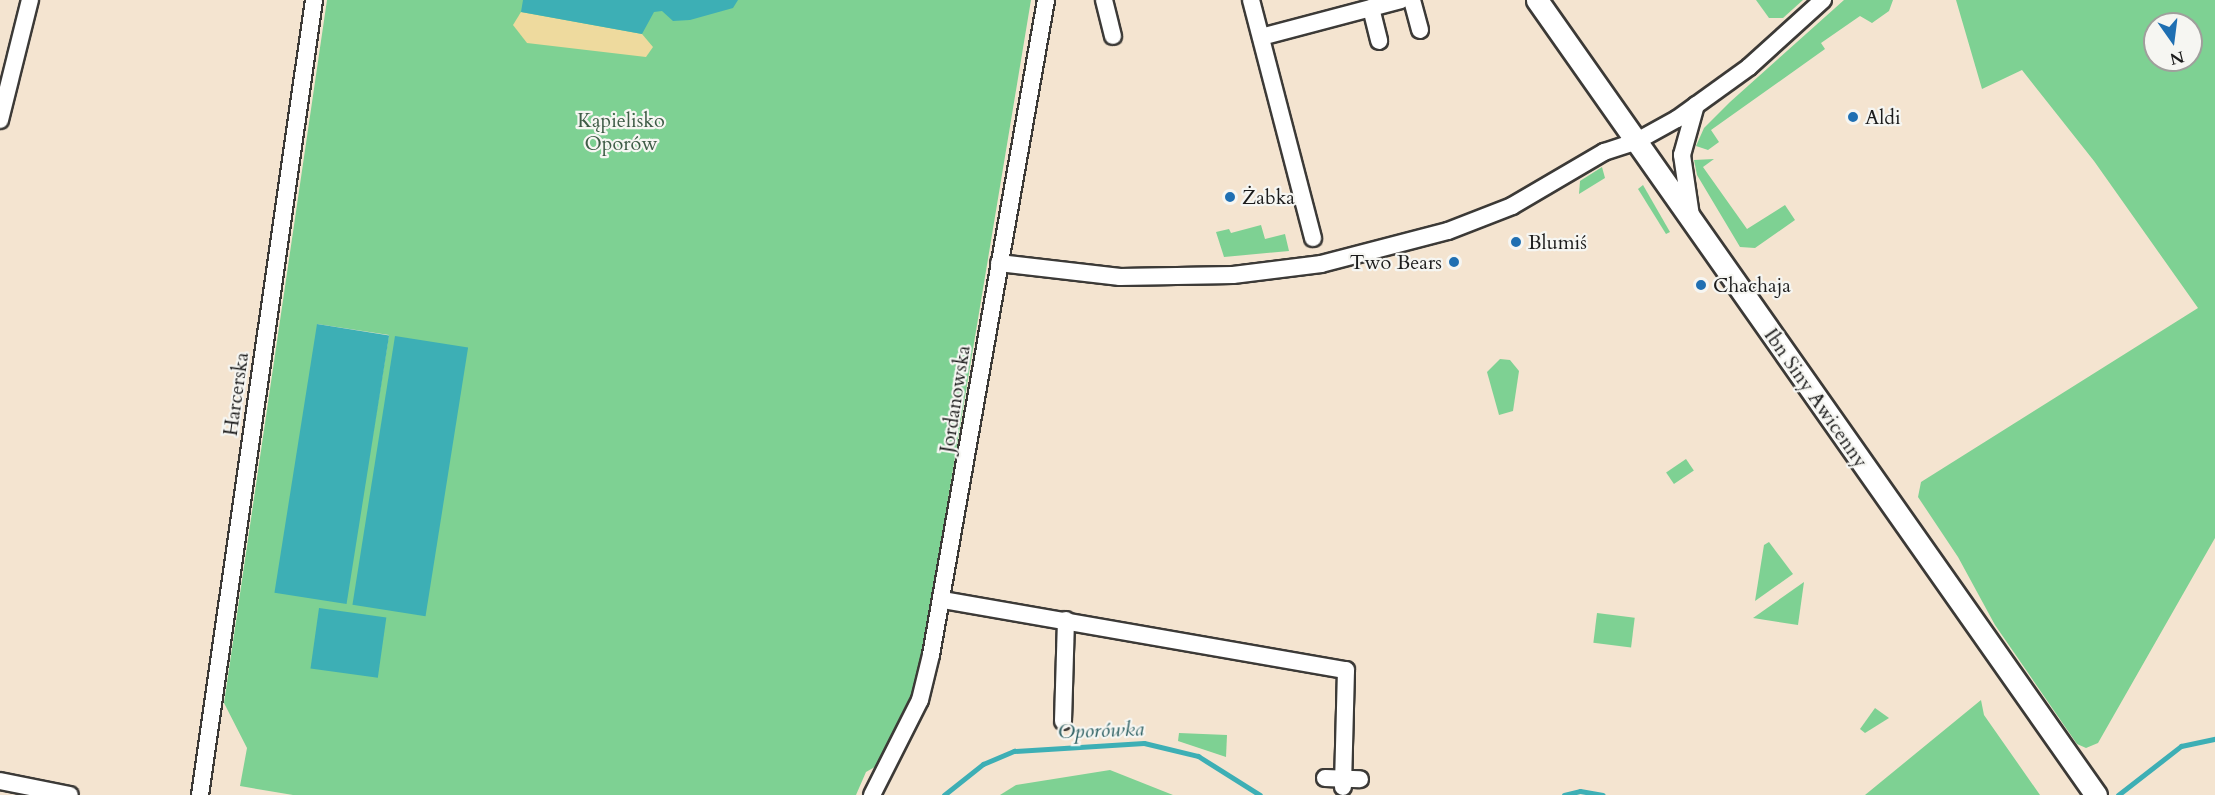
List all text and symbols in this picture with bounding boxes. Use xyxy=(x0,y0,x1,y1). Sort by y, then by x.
north arrow xyxy=(2143,12,2203,72)
text: N xyxy=(2167,45,2186,70)
place label: Aldi xyxy=(1865,105,1901,129)
park label: Kąpielisko Oporów xyxy=(577,108,665,155)
marker: Aldi xyxy=(1846,110,1860,124)
place label: Żabka xyxy=(1242,185,1295,209)
marker: Żabka xyxy=(1223,190,1237,204)
place label: Blumiś xyxy=(1528,230,1587,254)
marker: Blumiś xyxy=(1509,235,1523,249)
place label: Two Bears xyxy=(1350,250,1442,274)
marker: Two Bears xyxy=(1447,255,1461,269)
place label: Chachaja xyxy=(1713,273,1791,297)
marker: Chachaja xyxy=(1694,278,1708,292)
street label: Ibn Siny Awicenny xyxy=(1759,324,1873,472)
street label: Jordanowska xyxy=(935,344,975,454)
street label: Harcerska xyxy=(218,351,254,437)
water label: Oporówka xyxy=(1057,717,1145,745)

